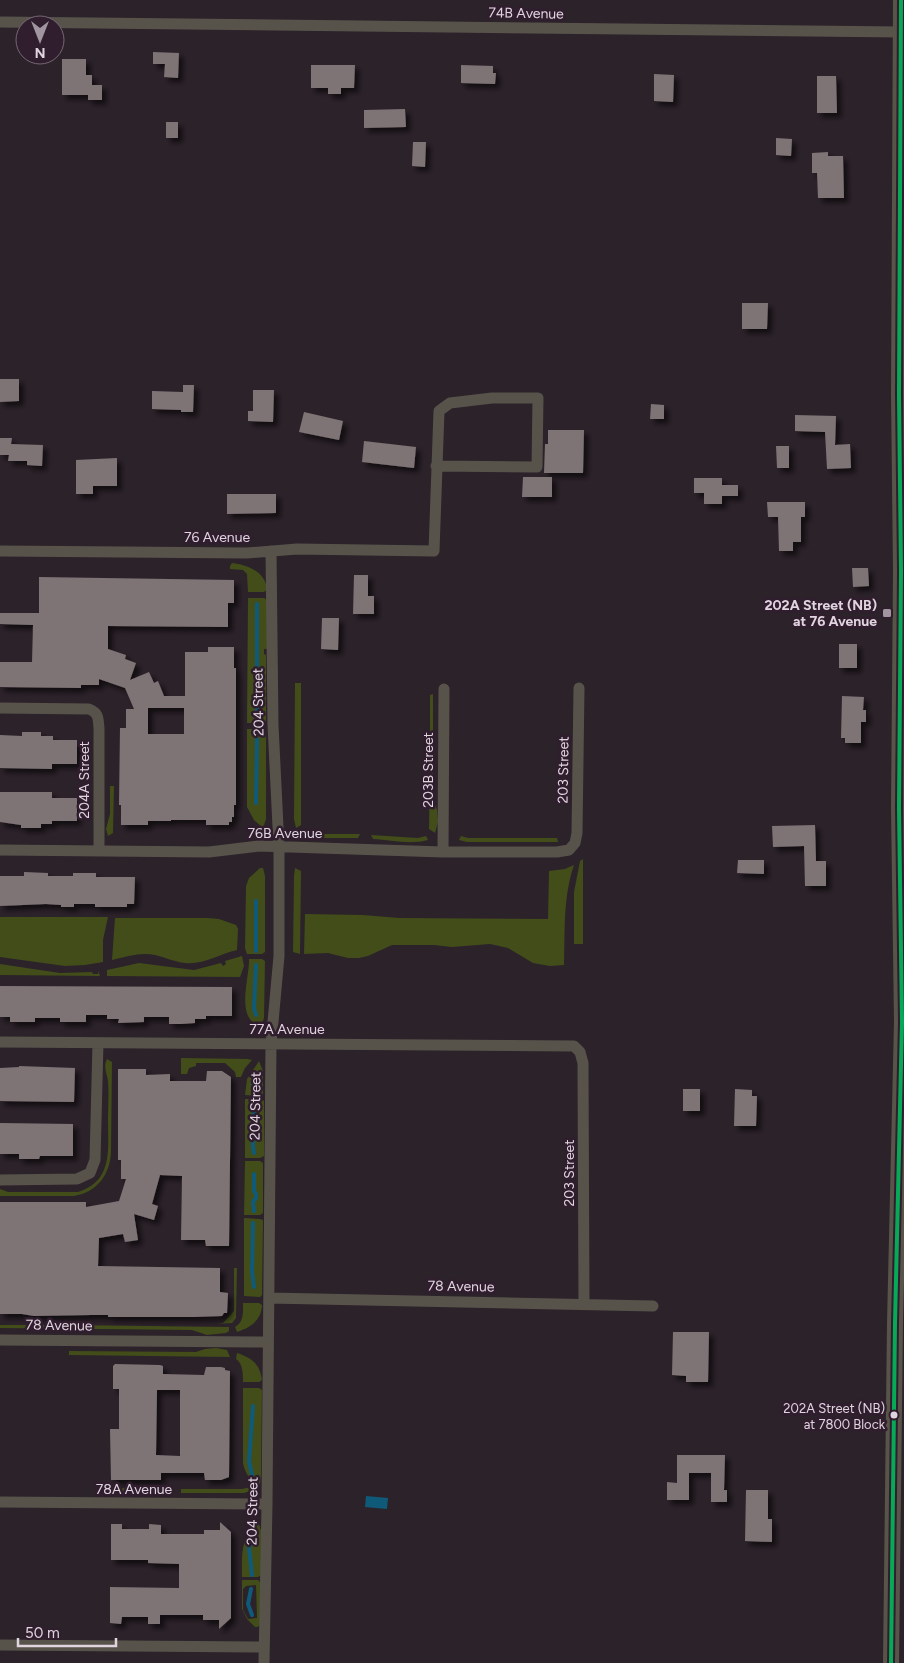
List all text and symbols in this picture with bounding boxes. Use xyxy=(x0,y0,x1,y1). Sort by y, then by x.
street label: 74B Avenue xyxy=(488,4,564,23)
north arrow xyxy=(15,15,65,65)
text: N xyxy=(35,44,45,61)
street label: 76 Avenue xyxy=(184,529,250,546)
place label: 202A Street (NB) at 76 Avenue xyxy=(764,597,877,630)
marker: 202A Street (NB) at 76 Avenue xyxy=(881,607,893,619)
street label: 204 Street xyxy=(249,668,268,736)
street label: 203B Street xyxy=(420,732,437,808)
street label: 203 Street xyxy=(554,736,573,804)
street label: 204A Street xyxy=(76,741,93,819)
street label: 76B Avenue xyxy=(248,825,323,842)
street label: 77A Avenue xyxy=(249,1021,325,1038)
street label: 204 Street xyxy=(246,1072,265,1140)
street label: 203 Street xyxy=(561,1139,578,1207)
street label: 78 Avenue xyxy=(427,1277,495,1296)
street label: 78 Avenue xyxy=(25,1316,93,1335)
place label: 202A Street (NB) at 7800 Block xyxy=(783,1401,886,1432)
marker: 202A Street (NB) at 7800 Block xyxy=(889,1410,899,1420)
street label: 204 Street xyxy=(243,1477,262,1545)
street label: 78A Avenue xyxy=(96,1481,173,1498)
scale bar xyxy=(18,1616,115,1648)
text: 50 m xyxy=(25,1624,60,1642)

